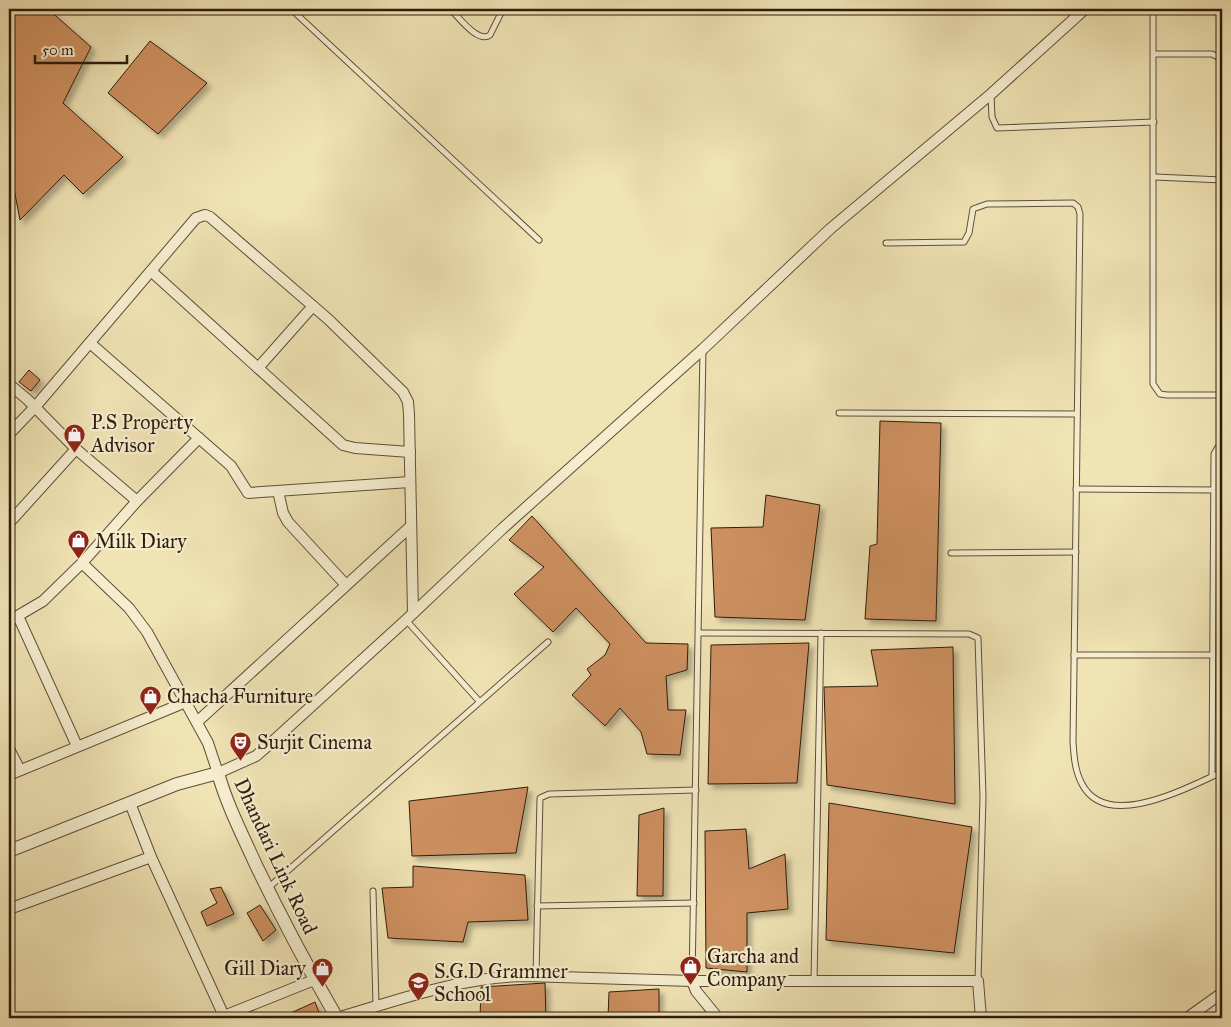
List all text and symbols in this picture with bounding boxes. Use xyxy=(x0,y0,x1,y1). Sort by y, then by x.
scale bar xyxy=(35,32,128,64)
text: 50 m xyxy=(42,41,74,59)
place label: P.S Property Advisor xyxy=(90,410,193,457)
shop icon: P.S Property Advisor xyxy=(63,422,87,453)
shop icon: Milk Diary xyxy=(67,529,91,560)
place label: Milk Diary xyxy=(95,529,187,553)
shop icon: Chacha Furniture xyxy=(139,684,163,715)
place label: Chacha Furniture xyxy=(167,684,313,708)
theatre icon: Surjit Cinema xyxy=(229,730,253,761)
place label: Surjit Cinema xyxy=(257,730,372,754)
street label: Dhandari Link Road xyxy=(229,774,323,938)
place label: Garcha and Company xyxy=(707,944,799,991)
shop icon: Garcha and Company xyxy=(679,955,703,986)
place label: Gill Diary xyxy=(224,956,307,980)
shop icon: Gill Diary xyxy=(310,956,334,987)
place label: S.G.D Grammer School xyxy=(434,959,568,1006)
school or university icon: S.G.D Grammer School xyxy=(406,971,430,1002)

